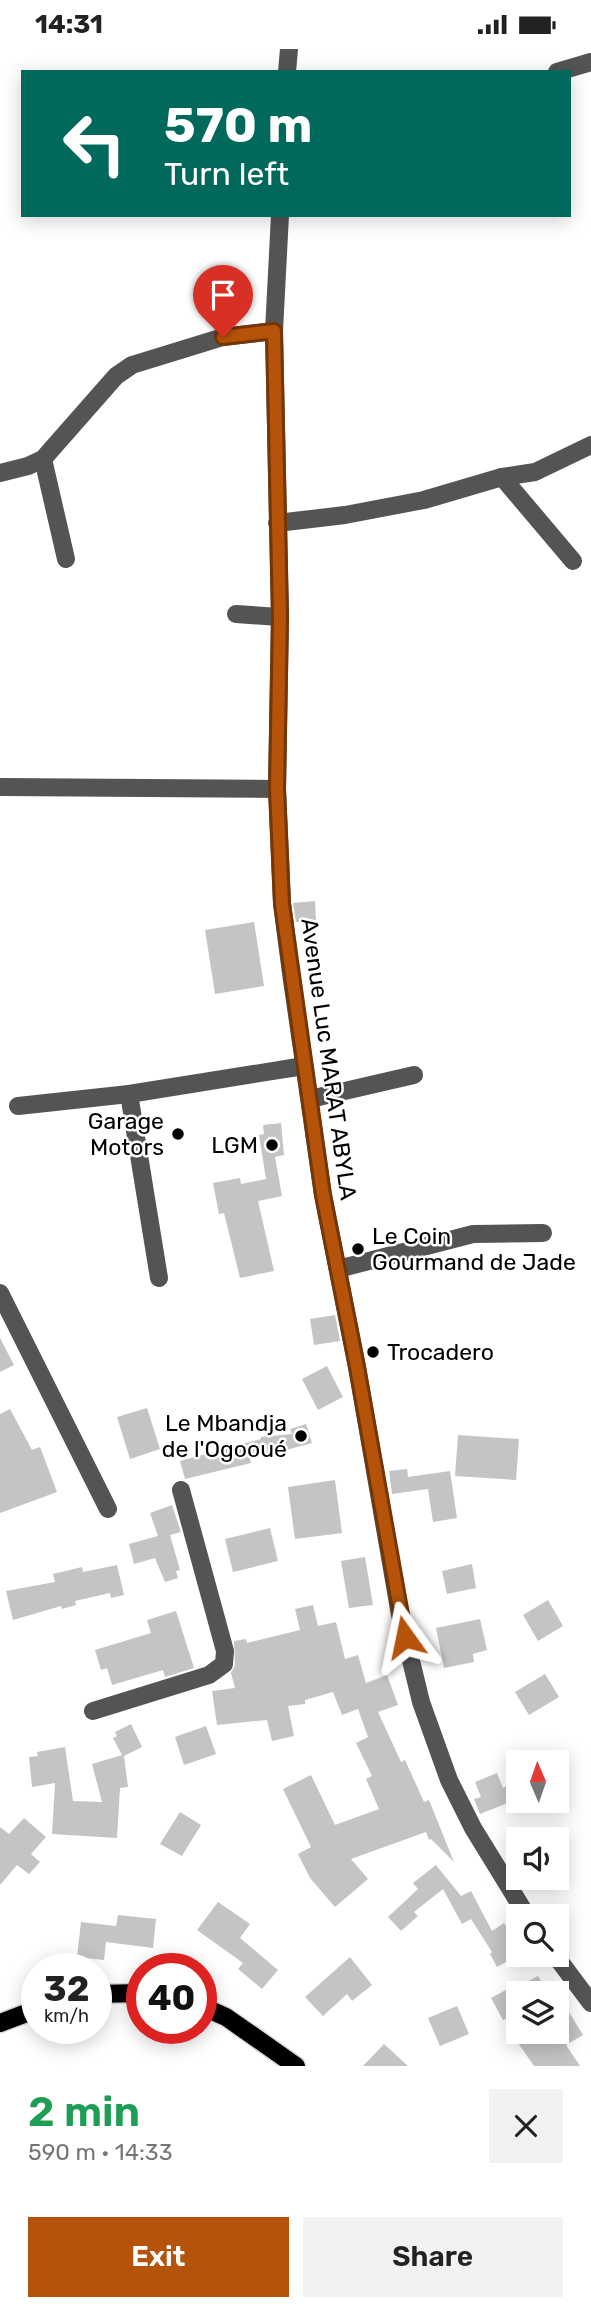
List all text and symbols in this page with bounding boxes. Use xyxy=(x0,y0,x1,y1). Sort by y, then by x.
text: 14:31 xyxy=(35,9,103,40)
text: 570 m xyxy=(164,96,312,154)
icon: left xyxy=(49,98,140,189)
text: Turn left xyxy=(164,155,289,193)
pin xyxy=(193,265,253,337)
icon: arrive xyxy=(204,276,242,314)
street label: Avenue Luc MARAT ABYLA xyxy=(295,916,363,1202)
place label: Garage Motors xyxy=(88,1107,164,1161)
marker: Garage Motors xyxy=(170,1126,186,1142)
place label: LGM xyxy=(211,1131,258,1159)
marker: LGM xyxy=(264,1137,280,1153)
place label: Le Coin Gourmand de Jade xyxy=(372,1222,576,1276)
marker: Le Coin Gourmand de Jade xyxy=(350,1241,366,1257)
place label: Trocadero xyxy=(387,1338,494,1366)
marker: Trocadero xyxy=(365,1344,381,1360)
place label: Le Mbandja de l'Ogooué xyxy=(162,1409,287,1463)
marker: Le Mbandja de l'Ogooué xyxy=(293,1428,309,1444)
position arrow xyxy=(368,1600,442,1674)
north arrow xyxy=(506,1750,569,1813)
map controls xyxy=(506,1750,569,2044)
button: sound xyxy=(506,1827,569,1890)
button: search xyxy=(506,1904,569,1967)
speed limit sign: 40 xyxy=(126,1953,217,2044)
text: 32 xyxy=(44,1968,89,2010)
button: layers xyxy=(506,1981,569,2044)
text: km/h xyxy=(44,2005,89,2027)
text: 2 min xyxy=(28,2087,140,2137)
button: close xyxy=(489,2089,563,2163)
text: 590 m · 14:33 xyxy=(28,2138,173,2166)
button: Exit xyxy=(28,2217,289,2297)
button: Share xyxy=(303,2217,563,2297)

